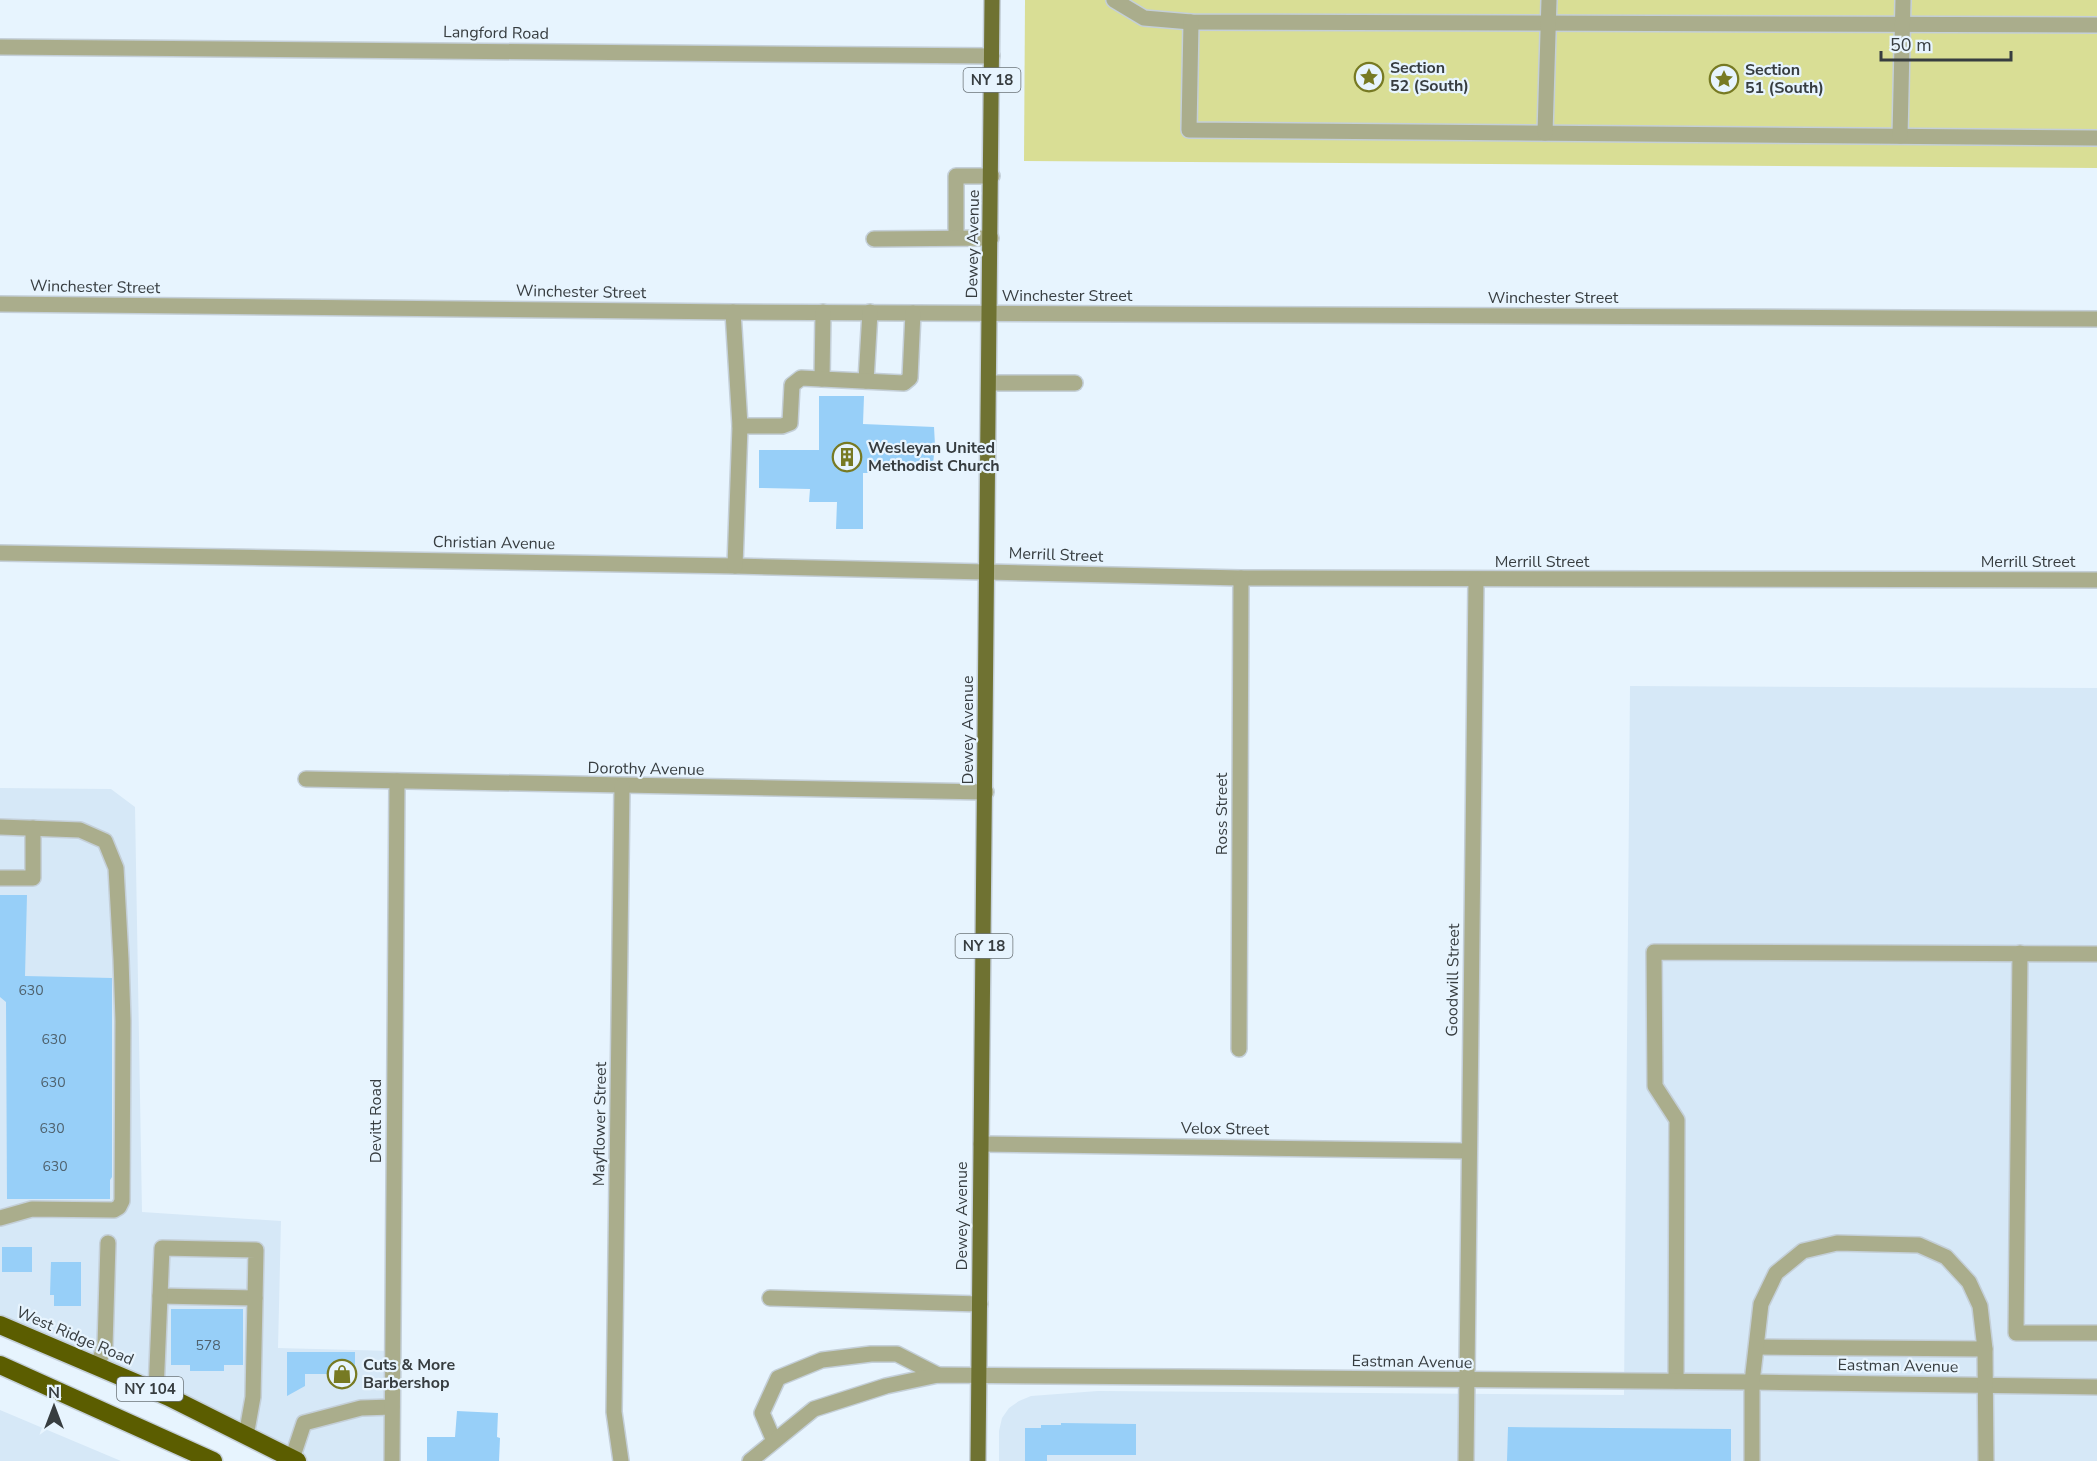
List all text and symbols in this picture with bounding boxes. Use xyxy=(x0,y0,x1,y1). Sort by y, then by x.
street label: Langford Road xyxy=(443,21,549,45)
scale bar xyxy=(1881,24,2012,62)
text: 50 m xyxy=(1890,33,1932,57)
place label: Section 52 (South) xyxy=(1390,57,1469,97)
place label: Section 51 (South) xyxy=(1745,59,1824,99)
place icon: Section 52 (South) xyxy=(1353,61,1385,93)
place icon: Section 51 (South) xyxy=(1708,63,1740,95)
road number: NY 18 xyxy=(964,68,1020,92)
street label: Dewey Avenue xyxy=(961,189,985,299)
street label: Winchester Street xyxy=(30,275,161,299)
street label: Winchester Street xyxy=(516,280,647,304)
street label: Winchester Street xyxy=(1002,285,1133,307)
street label: Winchester Street xyxy=(1488,287,1619,309)
place label: Wesleyan United Methodist Church xyxy=(868,437,1000,477)
building icon: Wesleyan United Methodist Church xyxy=(831,441,863,473)
street label: Christian Avenue xyxy=(433,531,555,555)
street label: Merrill Street xyxy=(1008,542,1104,568)
street label: Merrill Street xyxy=(1495,551,1590,573)
street label: Merrill Street xyxy=(1981,551,2076,573)
street label: Dewey Avenue xyxy=(957,676,979,784)
street label: Dorothy Avenue xyxy=(588,757,704,781)
street label: Ross Street xyxy=(1211,772,1233,855)
street label: Goodwill Street xyxy=(1441,923,1465,1037)
road number: NY 18 xyxy=(956,934,1012,958)
house number: 630 xyxy=(18,981,44,1000)
house number: 630 xyxy=(41,1030,67,1049)
street label: Mayflower Street xyxy=(588,1061,612,1186)
house number: 630 xyxy=(40,1073,66,1092)
street label: Devitt Road xyxy=(365,1079,387,1163)
street label: Velox Street xyxy=(1180,1117,1270,1141)
house number: 630 xyxy=(39,1119,65,1138)
house number: 630 xyxy=(42,1157,68,1176)
street label: Dewey Avenue xyxy=(951,1162,973,1270)
street label: West Ridge Road xyxy=(13,1301,137,1371)
house number: 578 xyxy=(195,1336,221,1355)
street label: Eastman Avenue xyxy=(1351,1350,1473,1374)
place label: Cuts & More Barbershop xyxy=(363,1354,455,1394)
street label: Eastman Avenue xyxy=(1837,1354,1959,1378)
shop icon: Cuts & More Barbershop xyxy=(326,1358,358,1390)
north arrow xyxy=(24,1377,84,1437)
road number: NY 104 xyxy=(117,1377,183,1401)
text: N xyxy=(48,1382,60,1404)

